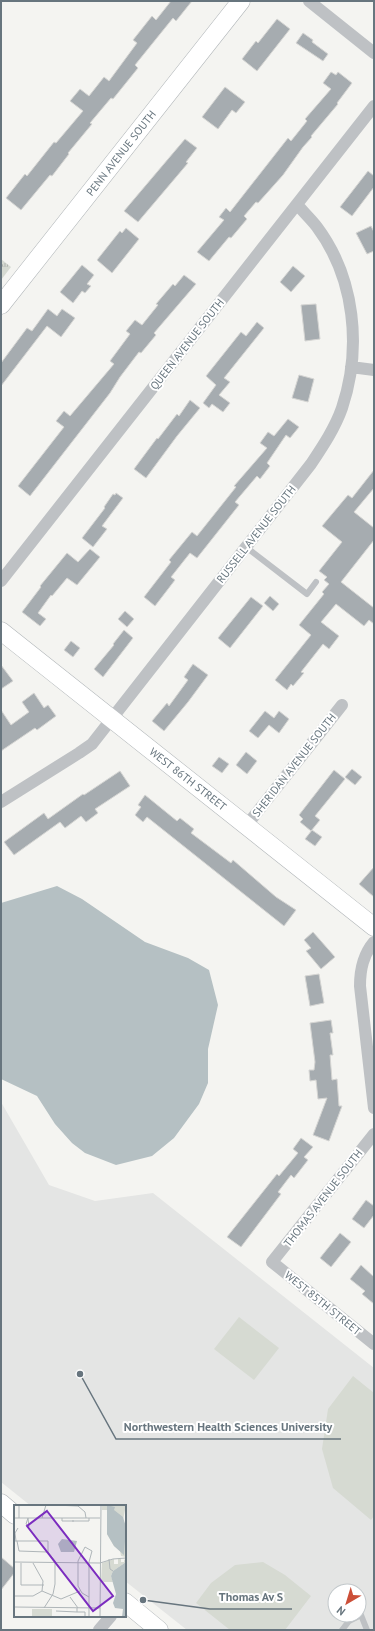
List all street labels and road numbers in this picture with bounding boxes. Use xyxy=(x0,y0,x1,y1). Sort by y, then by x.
street label: PENN AVENUE SOUTH xyxy=(83,107,159,199)
street label: QUEEN AVENUE SOUTH xyxy=(147,296,227,392)
street label: RUSSELL AVENUE SOUTH xyxy=(213,482,299,586)
street label: SHERIDAN AVENUE SOUTH xyxy=(249,710,339,820)
street label: WEST 86TH STREET xyxy=(147,744,229,814)
street label: THOMAS AVENUE SOUTH xyxy=(281,1146,365,1250)
street label: WEST 85TH STREET xyxy=(282,1268,364,1338)

